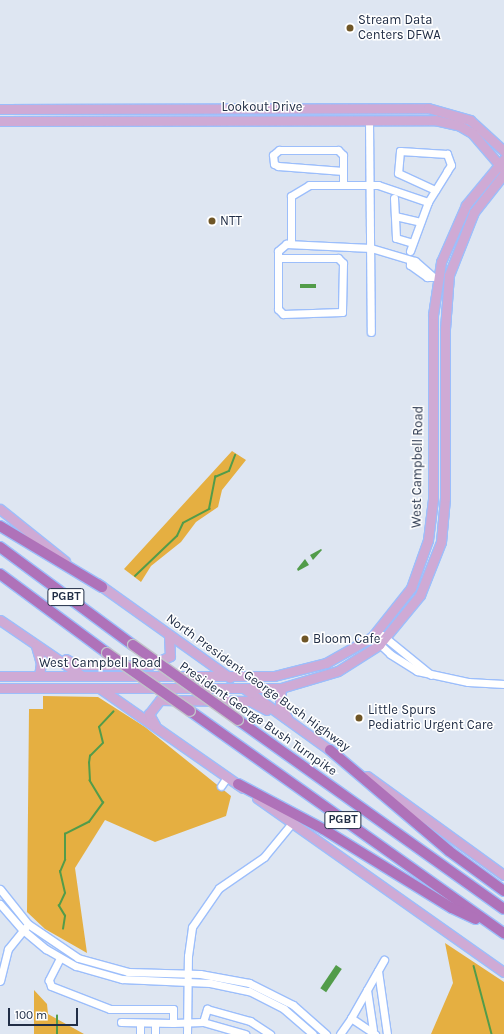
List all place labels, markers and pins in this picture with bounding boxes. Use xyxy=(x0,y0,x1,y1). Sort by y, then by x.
place label: Stream Data Centers DFWA xyxy=(358,13,441,44)
marker: Stream Data Centers DFWA xyxy=(345,23,355,33)
place label: NTT xyxy=(220,213,242,229)
marker: NTT xyxy=(207,216,217,226)
place label: Bloom Cafe xyxy=(313,631,380,647)
marker: Bloom Cafe xyxy=(300,634,310,644)
place label: Little Spurs Pediatric Urgent Care xyxy=(368,703,493,734)
marker: Little Spurs Pediatric Urgent Care xyxy=(353,712,365,724)

